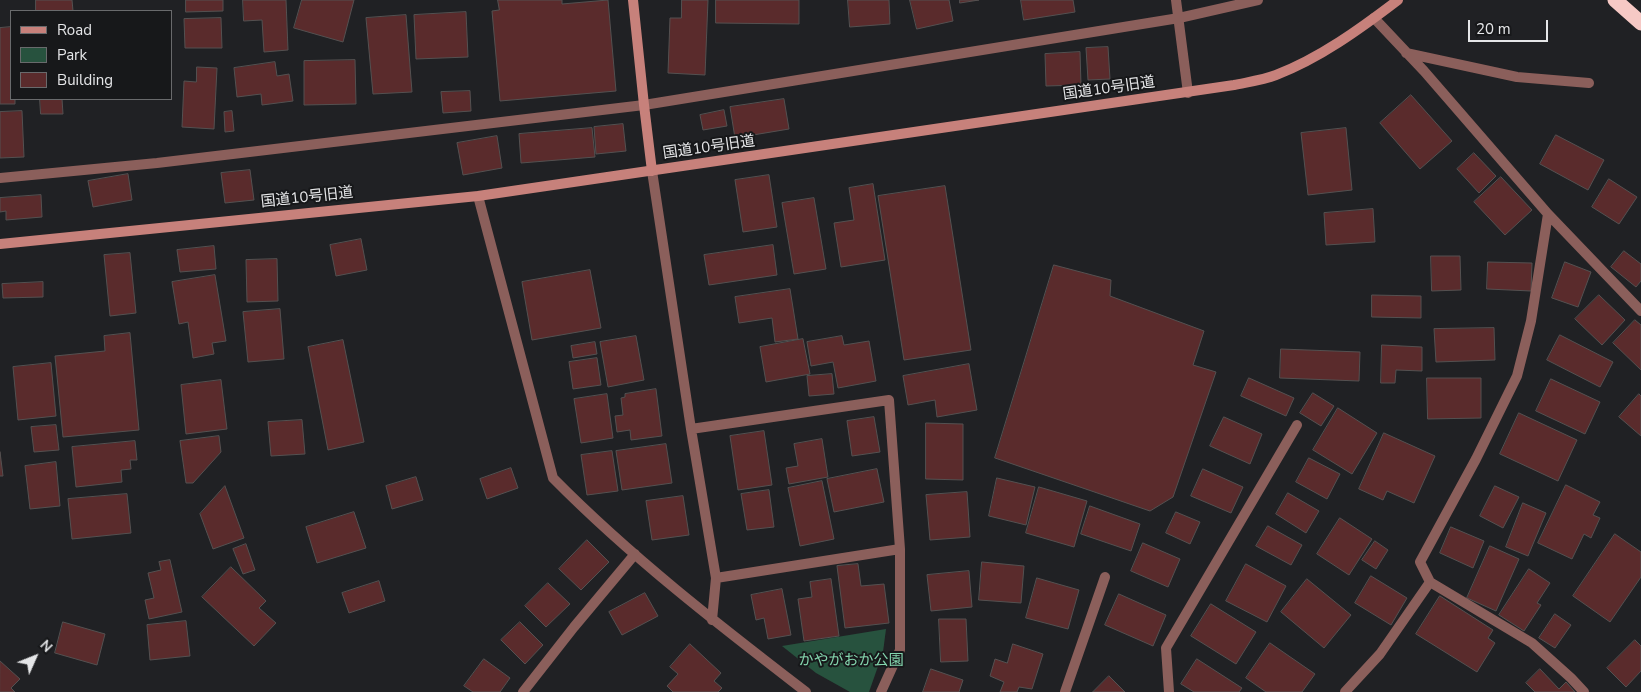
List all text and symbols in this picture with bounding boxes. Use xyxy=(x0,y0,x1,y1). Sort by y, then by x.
legend xyxy=(10,10,172,100)
scale bar xyxy=(1471,10,1551,42)
text: 20 m xyxy=(1476,19,1511,39)
text: Road xyxy=(57,20,92,40)
text: Park xyxy=(57,45,87,65)
text: Building xyxy=(57,70,113,90)
street label: 国道10号旧道 xyxy=(1062,74,1156,104)
street label: 国道10号旧道 xyxy=(662,133,756,163)
street label: 国道10号旧道 xyxy=(260,184,354,212)
north arrow xyxy=(10,632,60,682)
text: N xyxy=(36,636,57,657)
park label: かやがおか公園 xyxy=(799,652,903,670)

